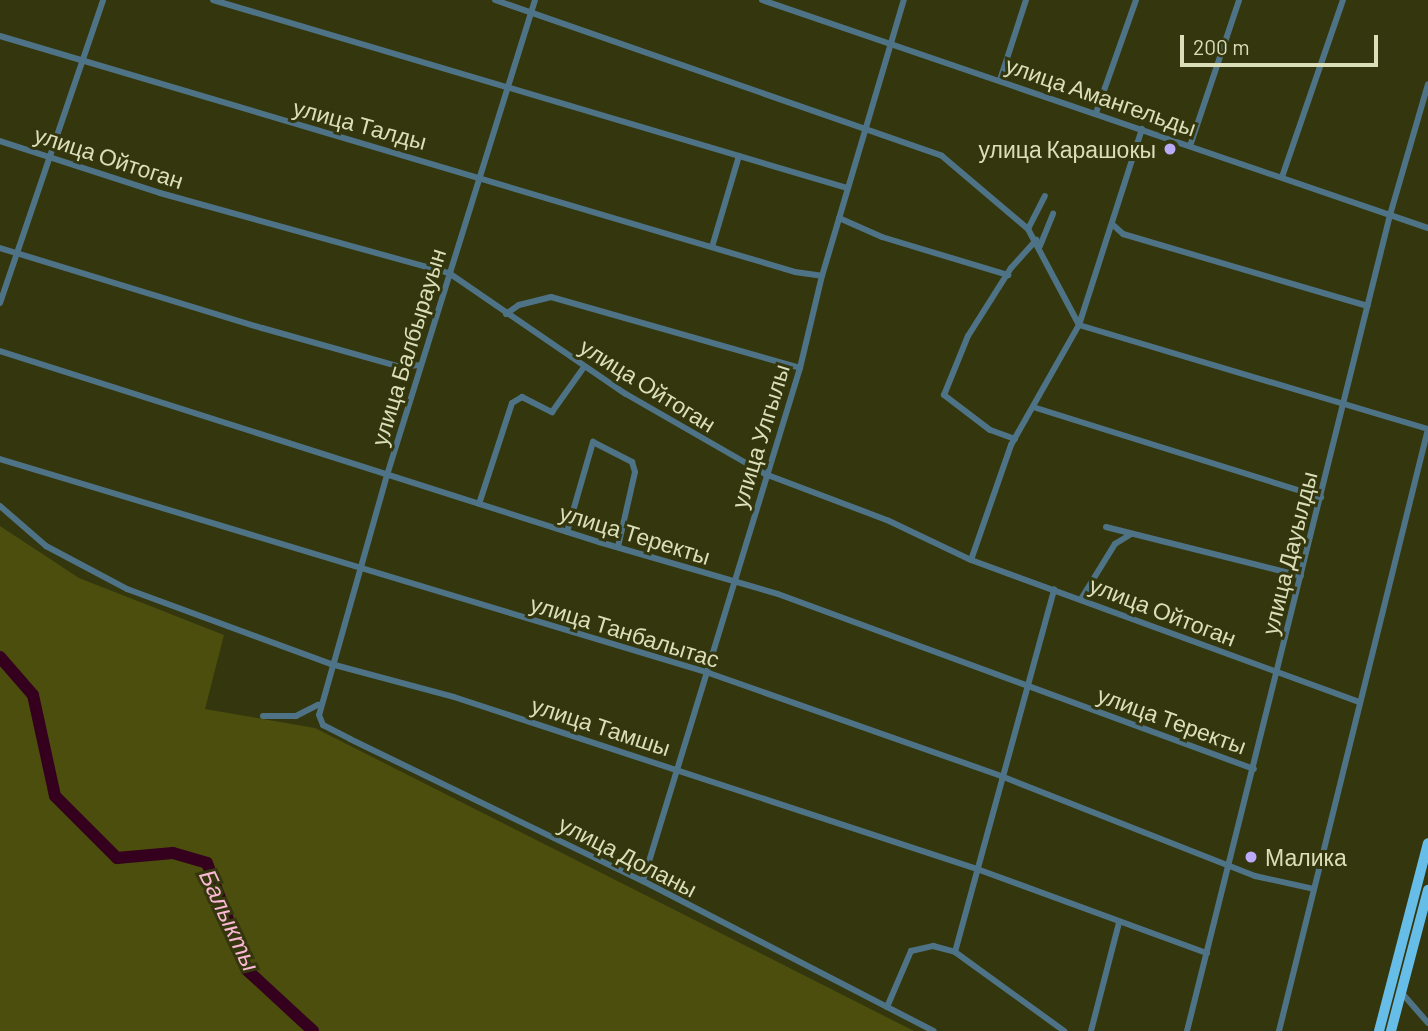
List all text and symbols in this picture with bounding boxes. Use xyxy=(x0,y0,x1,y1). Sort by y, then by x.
scale bar xyxy=(1183,21,1381,65)
text: 200 m xyxy=(1193,34,1250,59)
street label: улица Амангельды xyxy=(1002,50,1200,142)
street label: улица Талды xyxy=(290,93,430,155)
street label: улица Ойтоган xyxy=(31,120,187,194)
place label: улица Карашокы xyxy=(979,135,1156,163)
marker: улица Карашокы xyxy=(1162,141,1178,157)
street label: улица Балбырауын xyxy=(365,245,451,449)
street label: улица Ойтоган xyxy=(575,332,721,438)
street label: улица Улгылы xyxy=(725,361,795,511)
street label: улица Дауылды xyxy=(1255,468,1323,638)
street label: улица Теректы xyxy=(556,498,714,570)
street label: улица Ойтоган xyxy=(1086,570,1240,652)
street label: улица Танбалытас xyxy=(527,589,723,673)
street label: улица Теректы xyxy=(1094,680,1250,760)
street label: улица Тамшы xyxy=(528,691,674,761)
street label: улица Доланы xyxy=(554,809,702,903)
place label: Малика xyxy=(1265,843,1347,871)
marker: Малика xyxy=(1243,849,1259,865)
water label: Балыкты xyxy=(194,864,266,976)

